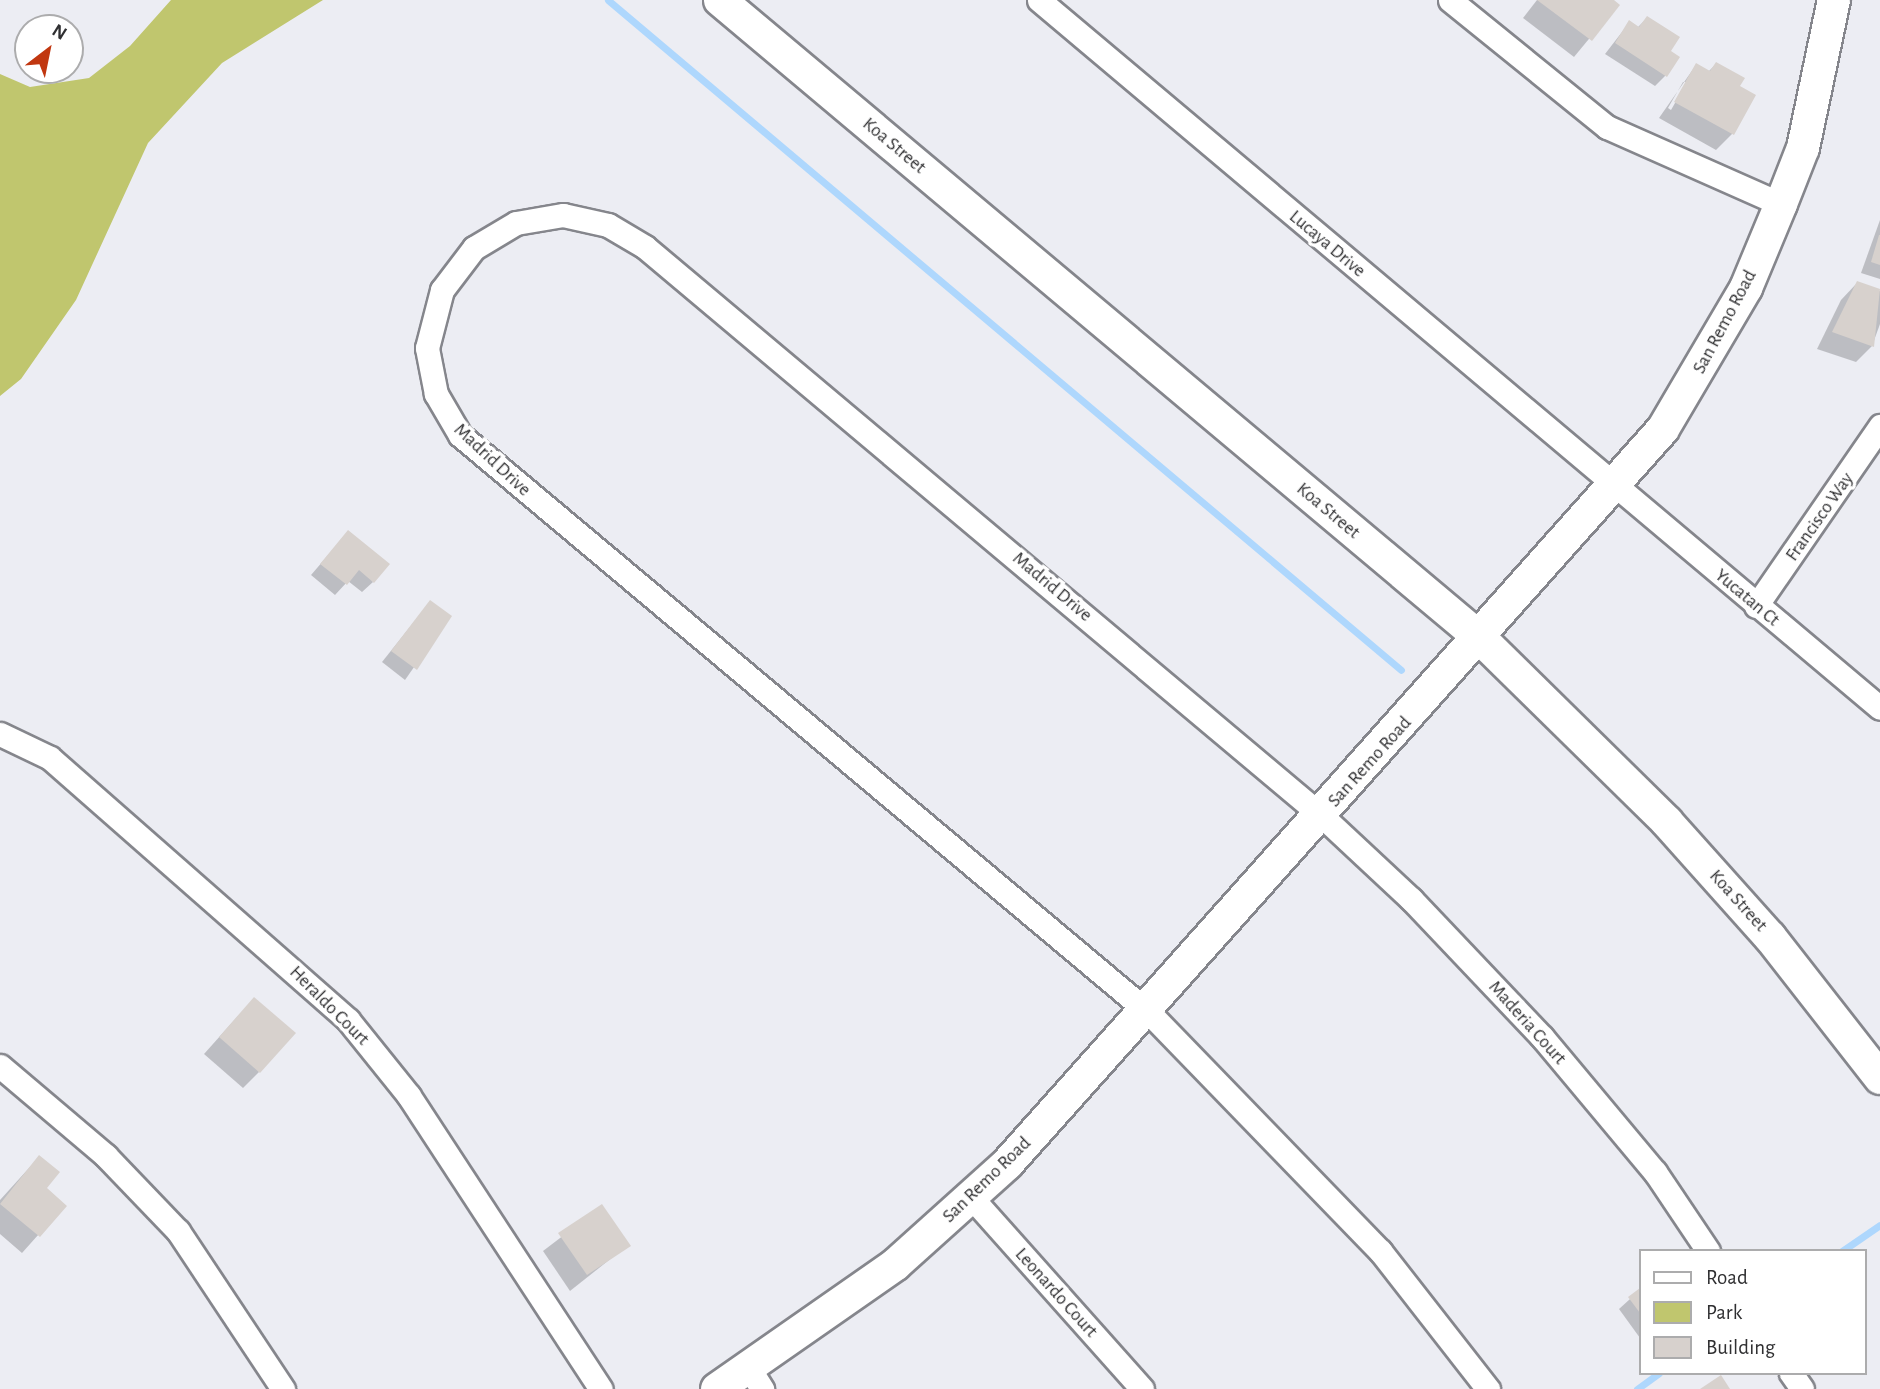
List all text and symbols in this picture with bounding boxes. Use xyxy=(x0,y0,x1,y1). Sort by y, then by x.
north arrow xyxy=(14,14,84,84)
text: N xyxy=(49,21,70,44)
street label: Koa Street xyxy=(858,113,930,179)
street label: Lucaya Drive xyxy=(1284,206,1370,282)
street label: San Remo Road xyxy=(1688,266,1762,378)
street label: Madrid Drive xyxy=(449,419,535,501)
street label: Francisco Way xyxy=(1781,468,1859,566)
street label: Koa Street xyxy=(1292,478,1364,544)
street label: Madrid Drive xyxy=(1008,547,1096,627)
street label: Yucatan Ct xyxy=(1710,564,1784,632)
street label: San Remo Road xyxy=(1323,712,1417,812)
street label: Koa Street xyxy=(1704,865,1772,937)
street label: Heraldo Court xyxy=(284,961,374,1051)
street label: Maderia Court xyxy=(1483,976,1571,1070)
street label: San Remo Road xyxy=(938,1132,1036,1228)
street label: Leonardo Court xyxy=(1010,1243,1102,1343)
legend xyxy=(1638,1249,1866,1375)
text: Road xyxy=(1706,1267,1748,1288)
text: Park xyxy=(1706,1302,1742,1323)
text: Building xyxy=(1706,1337,1775,1358)

